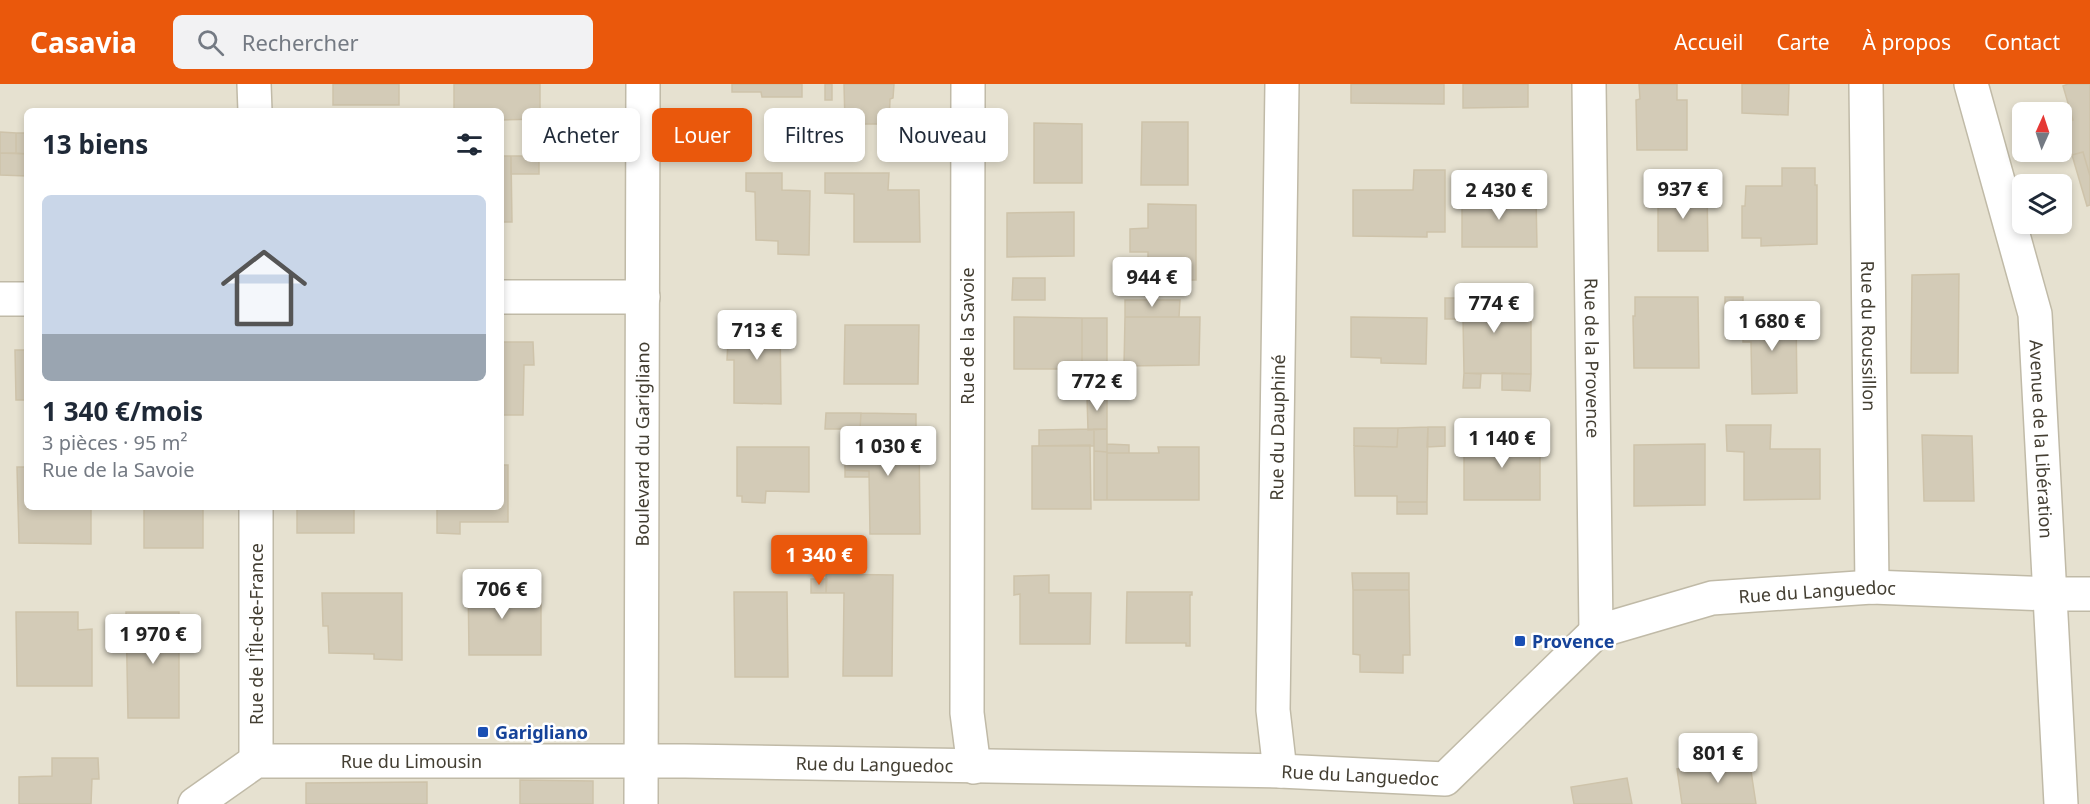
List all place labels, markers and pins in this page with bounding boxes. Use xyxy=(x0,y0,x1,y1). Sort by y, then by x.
pin: 937 € xyxy=(1641,169,1725,220)
pin: 2 430 € xyxy=(1444,170,1554,221)
pin: 944 € xyxy=(1110,257,1194,308)
pin: 774 € xyxy=(1452,283,1536,334)
pin: 1 680 € xyxy=(1717,301,1827,352)
pin: 713 € xyxy=(715,310,799,361)
pin: 772 € xyxy=(1055,361,1139,412)
pin: 1 140 € xyxy=(1447,418,1557,469)
pin: 1 030 € xyxy=(833,426,943,477)
pin: 1 340 € xyxy=(764,535,874,586)
pin: 706 € xyxy=(460,569,544,620)
pin: 1 970 € xyxy=(98,614,208,665)
place label: Provence xyxy=(1532,629,1615,653)
marker: Provence xyxy=(1513,634,1527,648)
place label: Garigliano xyxy=(495,720,588,744)
marker: Garigliano xyxy=(476,725,490,739)
pin: 801 € xyxy=(1676,733,1760,784)

